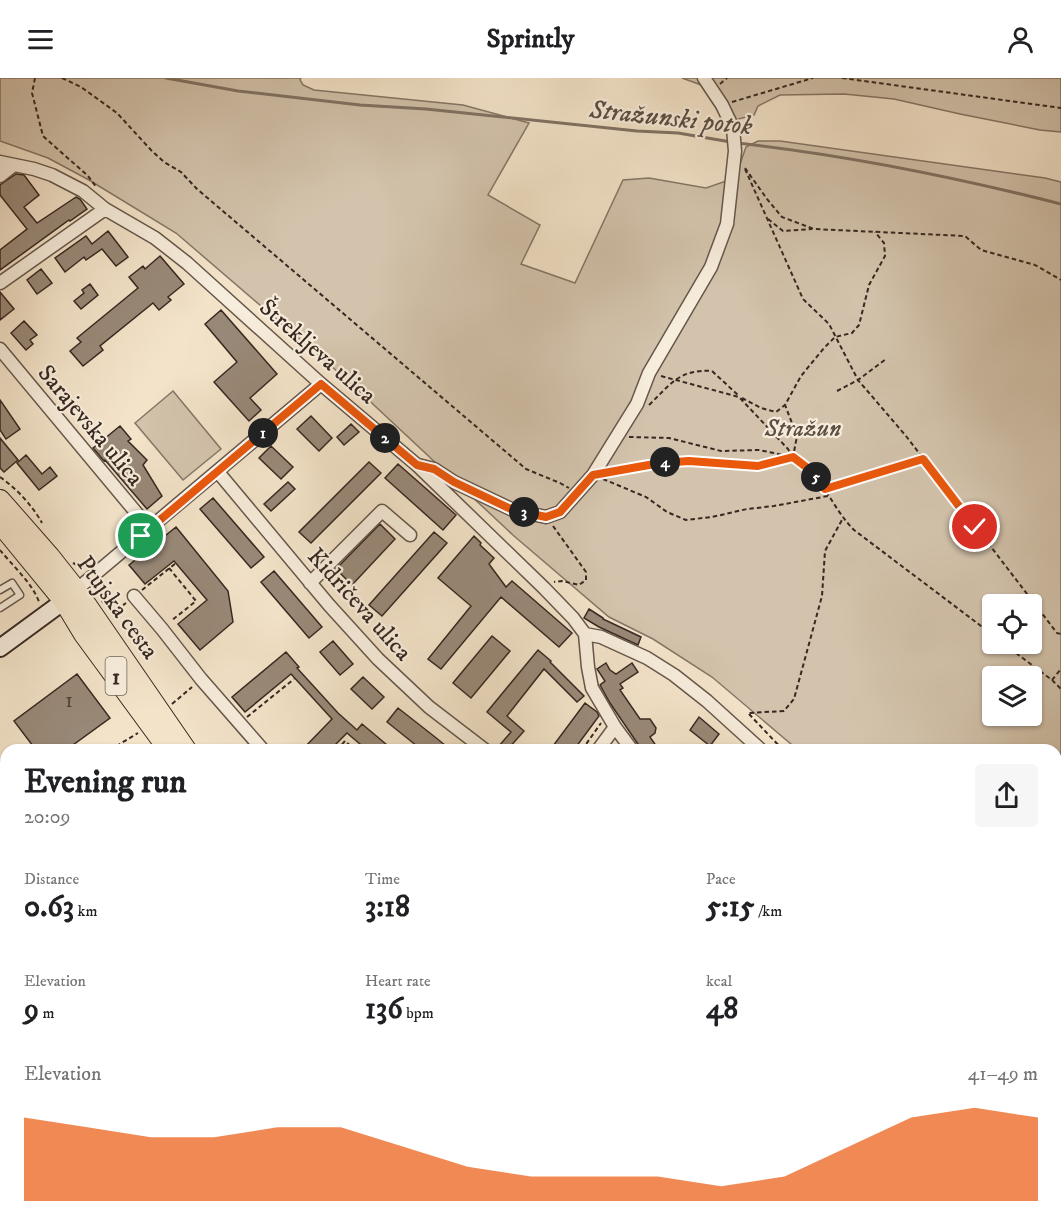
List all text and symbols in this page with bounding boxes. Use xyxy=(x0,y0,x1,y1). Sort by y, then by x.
text: Sprintly xyxy=(487,22,574,56)
icon: menu xyxy=(24,23,57,56)
icon: person xyxy=(1004,23,1037,56)
water label: Stražunski potok xyxy=(587,93,754,143)
street label: Štrekljeva ulica xyxy=(253,292,383,411)
street label: Sarajevska ulica xyxy=(31,359,150,493)
park label: Stražun xyxy=(764,414,841,444)
pin: 1 xyxy=(248,418,278,448)
text: 1 xyxy=(260,423,266,443)
pin: 2 xyxy=(370,423,400,453)
text: 2 xyxy=(381,428,389,448)
pin: 4 xyxy=(650,447,680,477)
text: 4 xyxy=(660,452,670,472)
pin: 5 xyxy=(801,462,831,492)
text: 5 xyxy=(812,467,820,487)
pin: 3 xyxy=(509,497,539,527)
pin xyxy=(949,501,1000,552)
text: 3 xyxy=(521,502,527,522)
pin xyxy=(115,510,166,561)
icon: check xyxy=(958,510,991,543)
icon: arrive xyxy=(124,519,157,552)
street label: Kidričeva ulica xyxy=(301,542,418,668)
street label: Ptujska cesta xyxy=(70,550,165,666)
map controls xyxy=(982,594,1042,726)
button: locate xyxy=(982,594,1042,654)
road number: 1 xyxy=(106,657,126,695)
button: layers xyxy=(982,666,1042,726)
house number: 1 xyxy=(65,688,73,714)
text: Evening run xyxy=(24,762,186,803)
button: share xyxy=(975,764,1038,827)
text: 20:09 xyxy=(24,805,71,830)
text: Distance xyxy=(24,869,79,889)
text: Time xyxy=(365,869,400,889)
text: Pace xyxy=(706,869,736,889)
text: 0.63 xyxy=(24,889,74,926)
text: 3:18 xyxy=(365,889,410,926)
text: 5:15 xyxy=(706,889,754,926)
text: km xyxy=(74,901,97,921)
text: /km xyxy=(754,901,782,921)
text: Elevation xyxy=(24,971,86,991)
text: Heart rate xyxy=(365,971,431,991)
text: kcal xyxy=(706,971,732,991)
text: 9 xyxy=(24,991,39,1028)
text: 136 xyxy=(365,991,403,1028)
text: 48 xyxy=(706,991,738,1028)
text: m xyxy=(39,1003,54,1023)
text: bpm xyxy=(403,1003,434,1023)
text: Elevation xyxy=(24,1062,101,1087)
text: 41–49 m xyxy=(968,1062,1038,1087)

